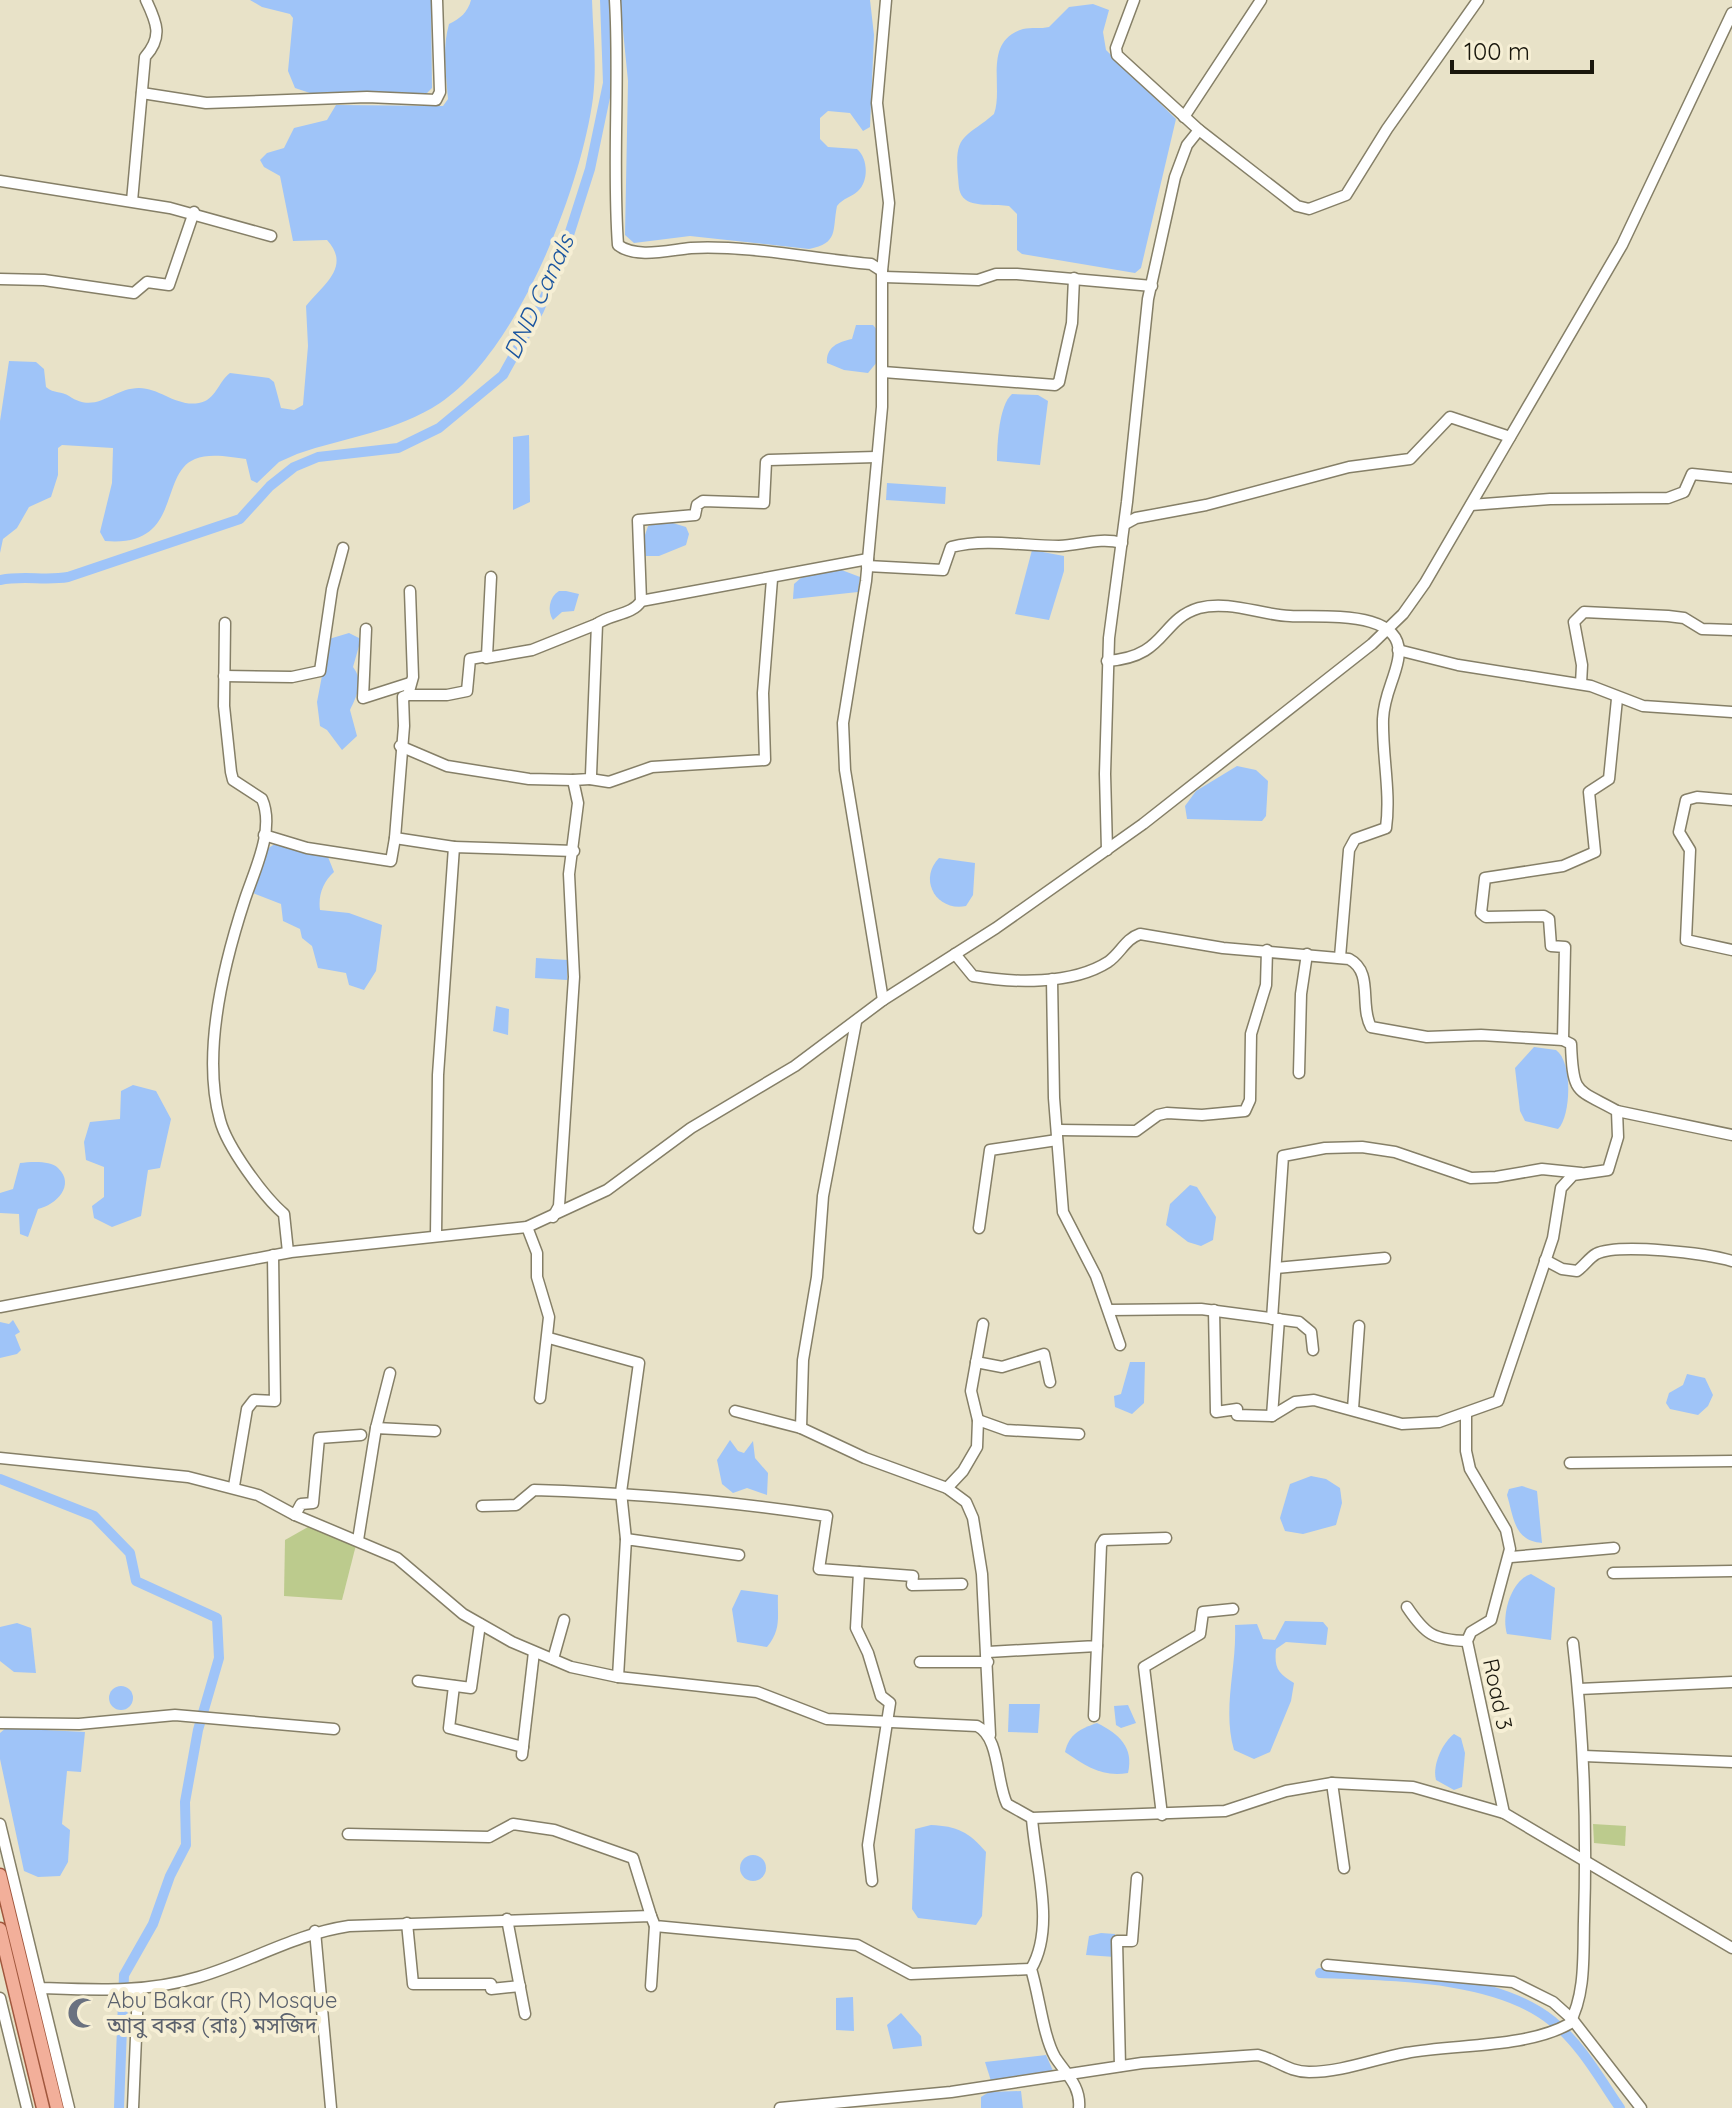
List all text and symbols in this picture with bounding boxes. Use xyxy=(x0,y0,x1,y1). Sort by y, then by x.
scale bar xyxy=(1452,24,1592,74)
text: 100 m xyxy=(1464,36,1530,66)
water label: DND Canals xyxy=(496,228,581,364)
street label: Road 3 xyxy=(1477,1656,1519,1732)
place label: Abu Bakar (R) Mosque আবু বকর (রাঃ) মসজিদ xyxy=(106,1986,338,2039)
mosque icon: Abu Bakar (R) Mosque আবু বকর (রাঃ) মসজিদ xyxy=(66,1996,100,2030)

